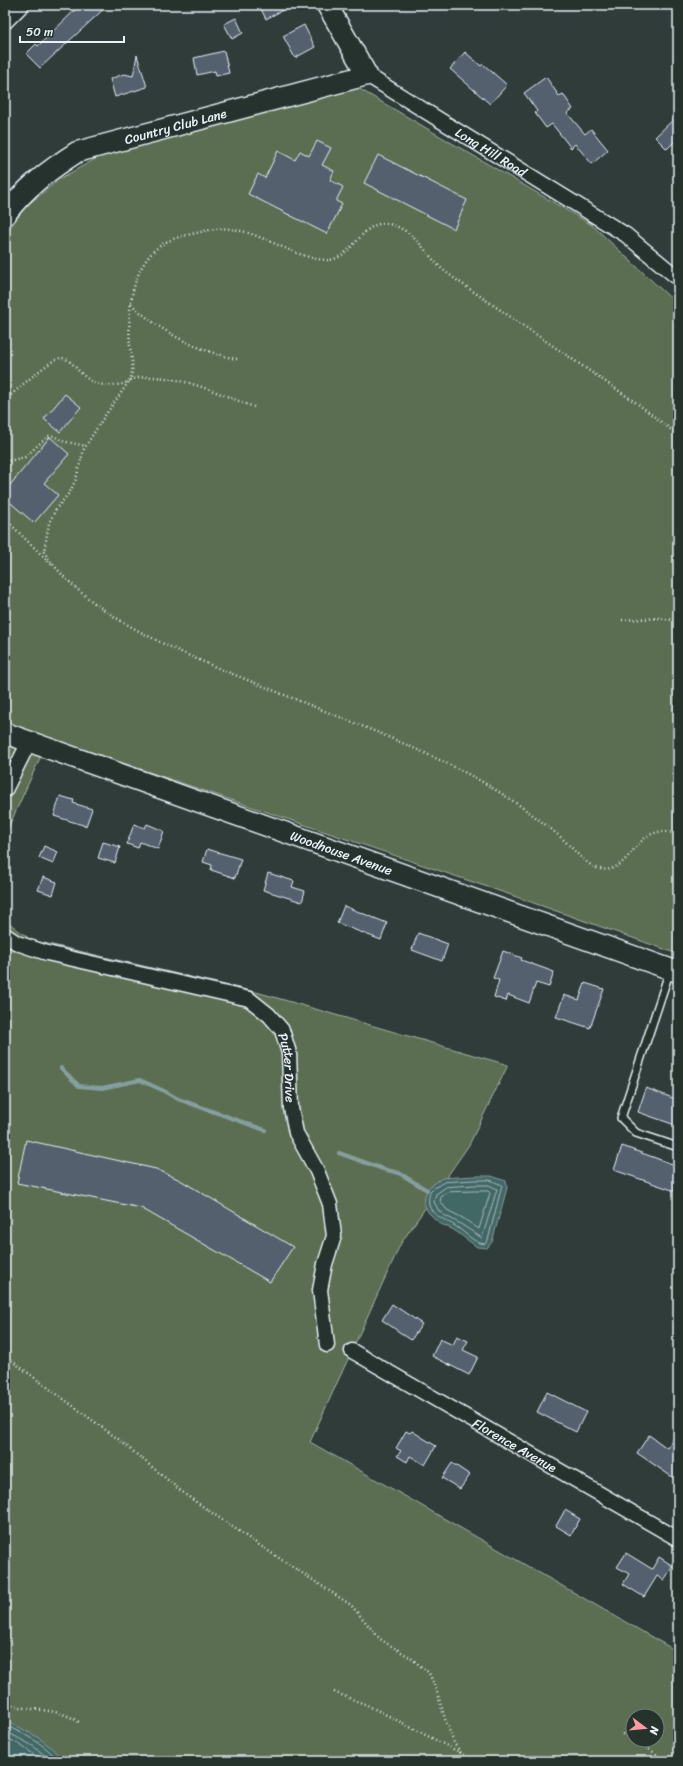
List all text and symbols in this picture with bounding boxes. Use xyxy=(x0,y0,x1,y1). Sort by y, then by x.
scale bar xyxy=(20,18,124,44)
text: 50 m xyxy=(26,21,53,43)
street label: Country Club Lane xyxy=(122,101,229,150)
street label: Long Hill Road xyxy=(451,121,533,183)
street label: Woodhouse Avenue xyxy=(287,824,396,881)
street label: Putter Drive xyxy=(272,1030,302,1103)
street label: Florence Avenue xyxy=(468,1411,561,1478)
north arrow xyxy=(625,1708,665,1748)
text: N xyxy=(644,1723,665,1737)

